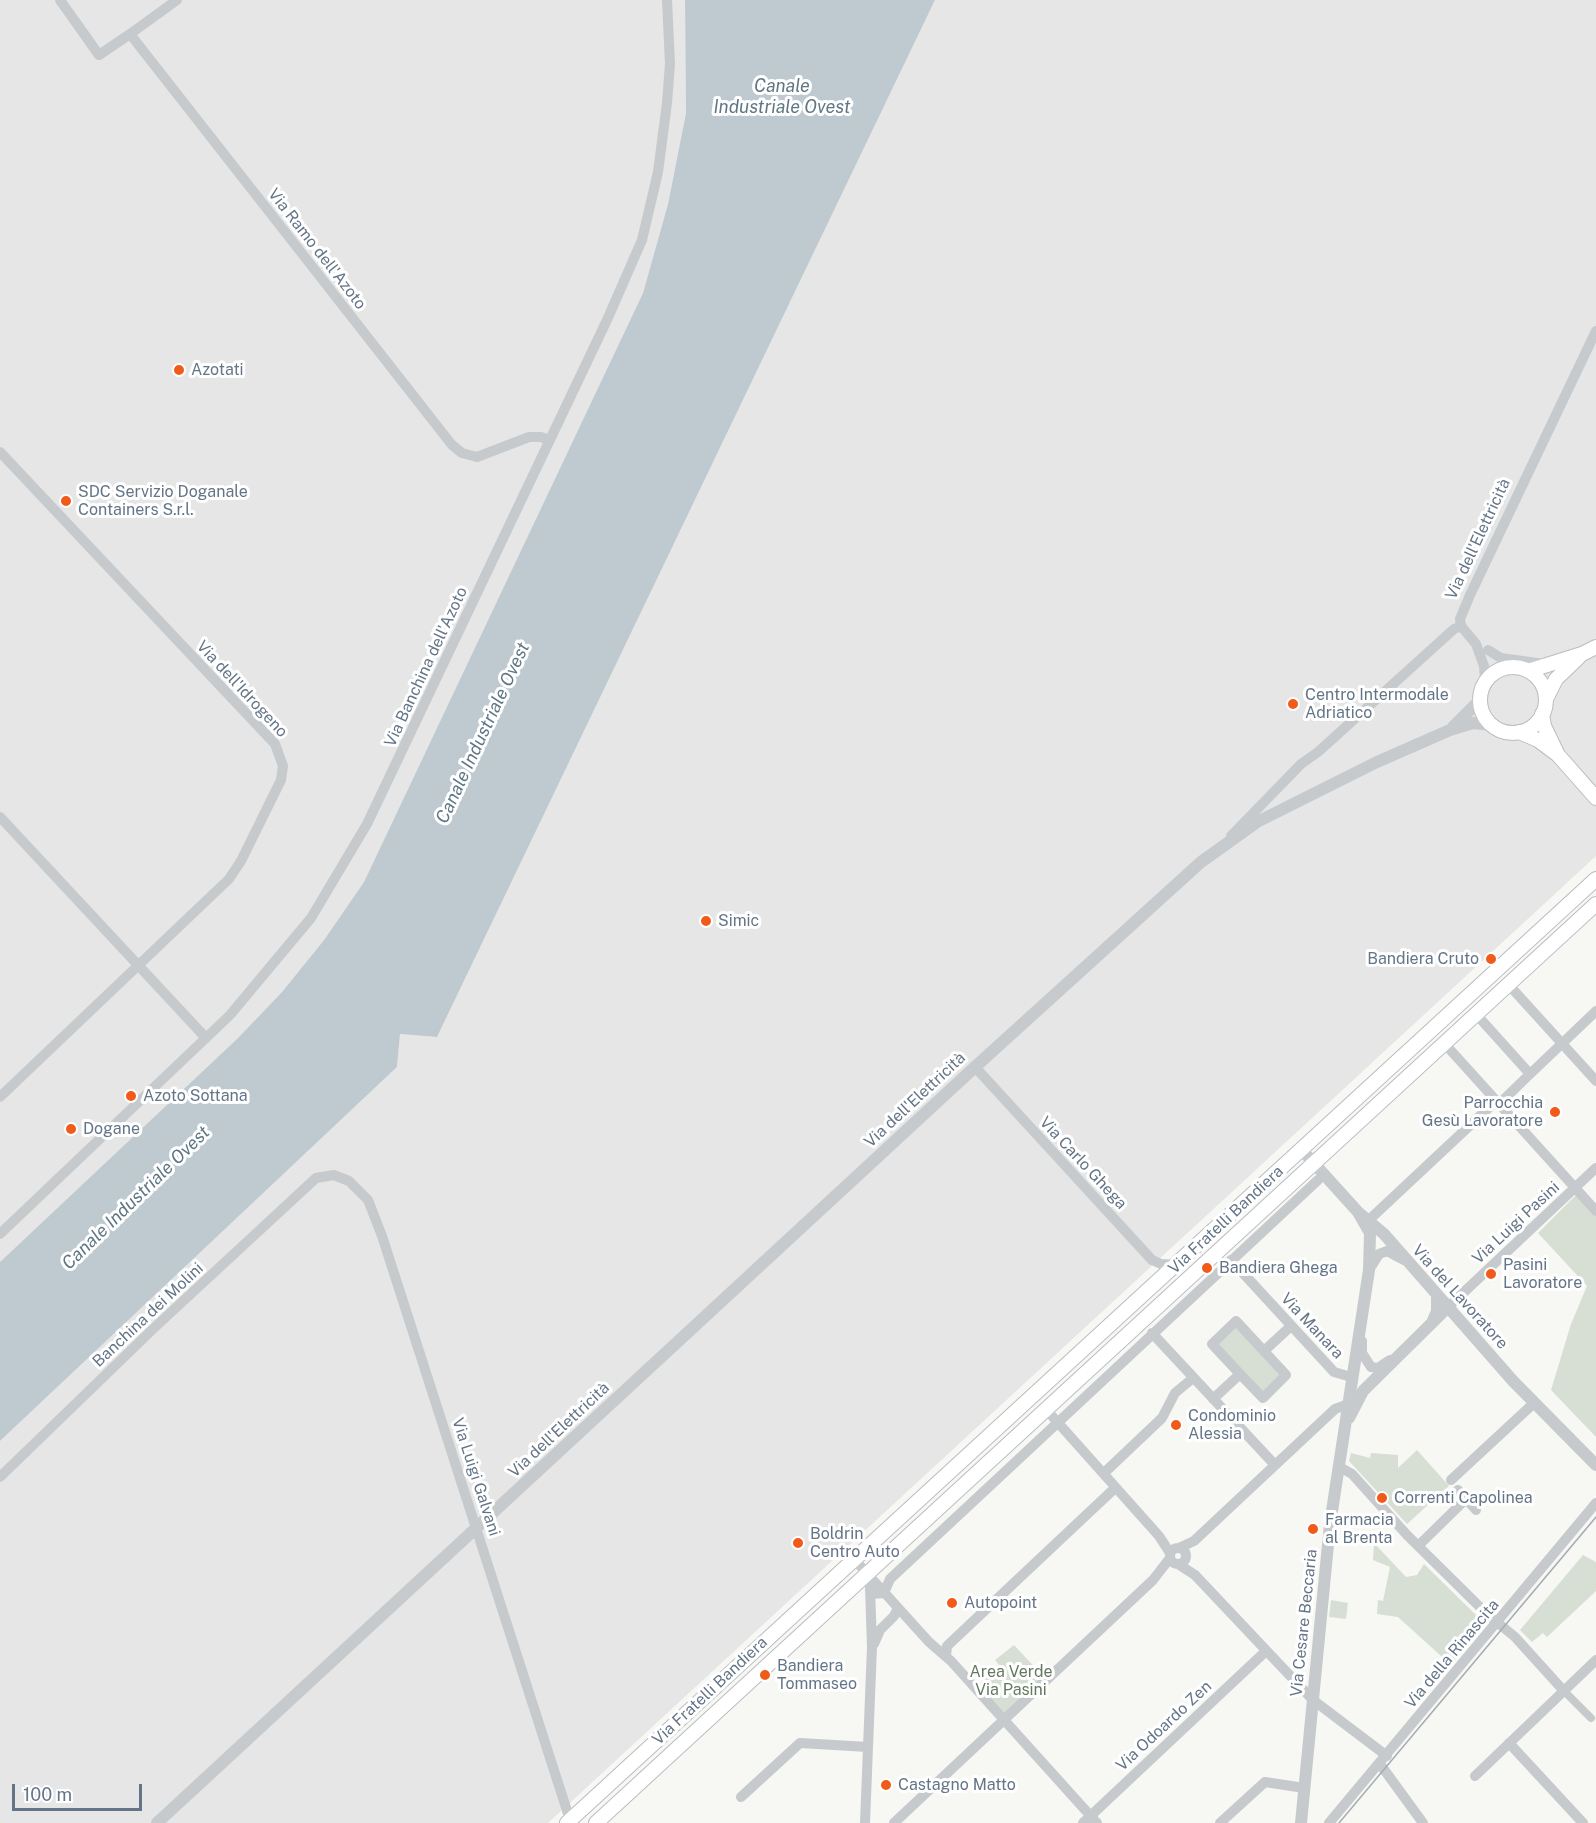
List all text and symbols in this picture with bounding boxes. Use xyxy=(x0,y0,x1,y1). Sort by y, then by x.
water label: Canale Industriale Ovest xyxy=(714,75,850,118)
street label: Via Ramo dell'Azoto xyxy=(264,185,370,313)
place label: Azotati xyxy=(191,360,244,380)
marker: Azotati xyxy=(172,363,186,377)
street label: Via dell'Elettricità xyxy=(1442,476,1514,602)
place label: SDC Servizio Doganale Containers S.r.l. xyxy=(78,482,248,520)
marker: SDC Servizio Doganale Containers S.r.l. xyxy=(59,494,73,508)
street label: Via Banchina dell'Azoto xyxy=(380,584,472,750)
street label: Via dell'Idrogeno xyxy=(192,637,292,741)
water label: Canale Industriale Ovest xyxy=(432,639,534,827)
place label: Centro Intermodale Adriatico xyxy=(1305,685,1449,723)
marker: Centro Intermodale Adriatico xyxy=(1286,697,1300,711)
place label: Simic xyxy=(718,911,759,931)
marker: Simic xyxy=(699,914,713,928)
place label: Bandiera Cruto xyxy=(1367,949,1479,969)
marker: Bandiera Cruto xyxy=(1484,952,1498,966)
street label: Via dell'Elettricità xyxy=(861,1048,969,1152)
place label: Azoto Sottana xyxy=(143,1086,248,1106)
marker: Azoto Sottana xyxy=(124,1089,138,1103)
place label: Parrocchia Gesù Lavoratore xyxy=(1422,1093,1543,1131)
marker: Parrocchia Gesù Lavoratore xyxy=(1548,1105,1562,1119)
street label: Via Carlo Ghega xyxy=(1035,1113,1131,1213)
place label: Dogane xyxy=(83,1119,140,1139)
water label: Canale Industriale Ovest xyxy=(58,1122,214,1274)
marker: Dogane xyxy=(64,1122,78,1136)
street label: Via Fratelli Bandiera xyxy=(1165,1162,1287,1278)
street label: Via Luigi Pasini xyxy=(1468,1178,1564,1268)
street label: Via del Lavoratore xyxy=(1408,1241,1512,1353)
place label: Pasini Lavoratore xyxy=(1503,1255,1582,1293)
place label: Bandiera Ghega xyxy=(1219,1258,1338,1278)
street label: Banchina dei Molini xyxy=(89,1259,207,1371)
marker: Bandiera Ghega xyxy=(1200,1261,1214,1275)
marker: Pasini Lavoratore xyxy=(1484,1267,1498,1281)
street label: Via Manara xyxy=(1277,1289,1347,1363)
street label: Via dell'Elettricità xyxy=(505,1378,613,1482)
place label: Condominio Alessia xyxy=(1188,1406,1276,1444)
street label: Via Luigi Galvani xyxy=(448,1416,504,1538)
marker: Condominio Alessia xyxy=(1169,1418,1183,1432)
place label: Correnti Capolinea xyxy=(1394,1488,1533,1508)
marker: Correnti Capolinea xyxy=(1375,1491,1389,1505)
place label: Farmacia al Brenta xyxy=(1325,1510,1394,1548)
marker: Farmacia al Brenta xyxy=(1306,1522,1320,1536)
place label: Boldrin Centro Auto xyxy=(810,1524,900,1562)
marker: Boldrin Centro Auto xyxy=(791,1536,805,1550)
street label: Via Cesare Beccaria xyxy=(1287,1548,1321,1698)
place label: Autopoint xyxy=(964,1593,1037,1613)
marker: Autopoint xyxy=(945,1596,959,1610)
street label: Via della Rinascita xyxy=(1401,1596,1503,1712)
street label: Via Fratelli Bandiera xyxy=(649,1633,771,1749)
place label: Bandiera Tommaseo xyxy=(777,1656,857,1694)
park label: Area Verde Via Pasini xyxy=(969,1662,1053,1700)
marker: Bandiera Tommaseo xyxy=(758,1668,772,1682)
street label: Via Odoardo Zen xyxy=(1112,1677,1216,1775)
scale bar xyxy=(15,1772,146,1810)
place label: Castagno Matto xyxy=(898,1775,1016,1795)
marker: Castagno Matto xyxy=(879,1778,893,1792)
text: 100 m xyxy=(23,1784,72,1805)

